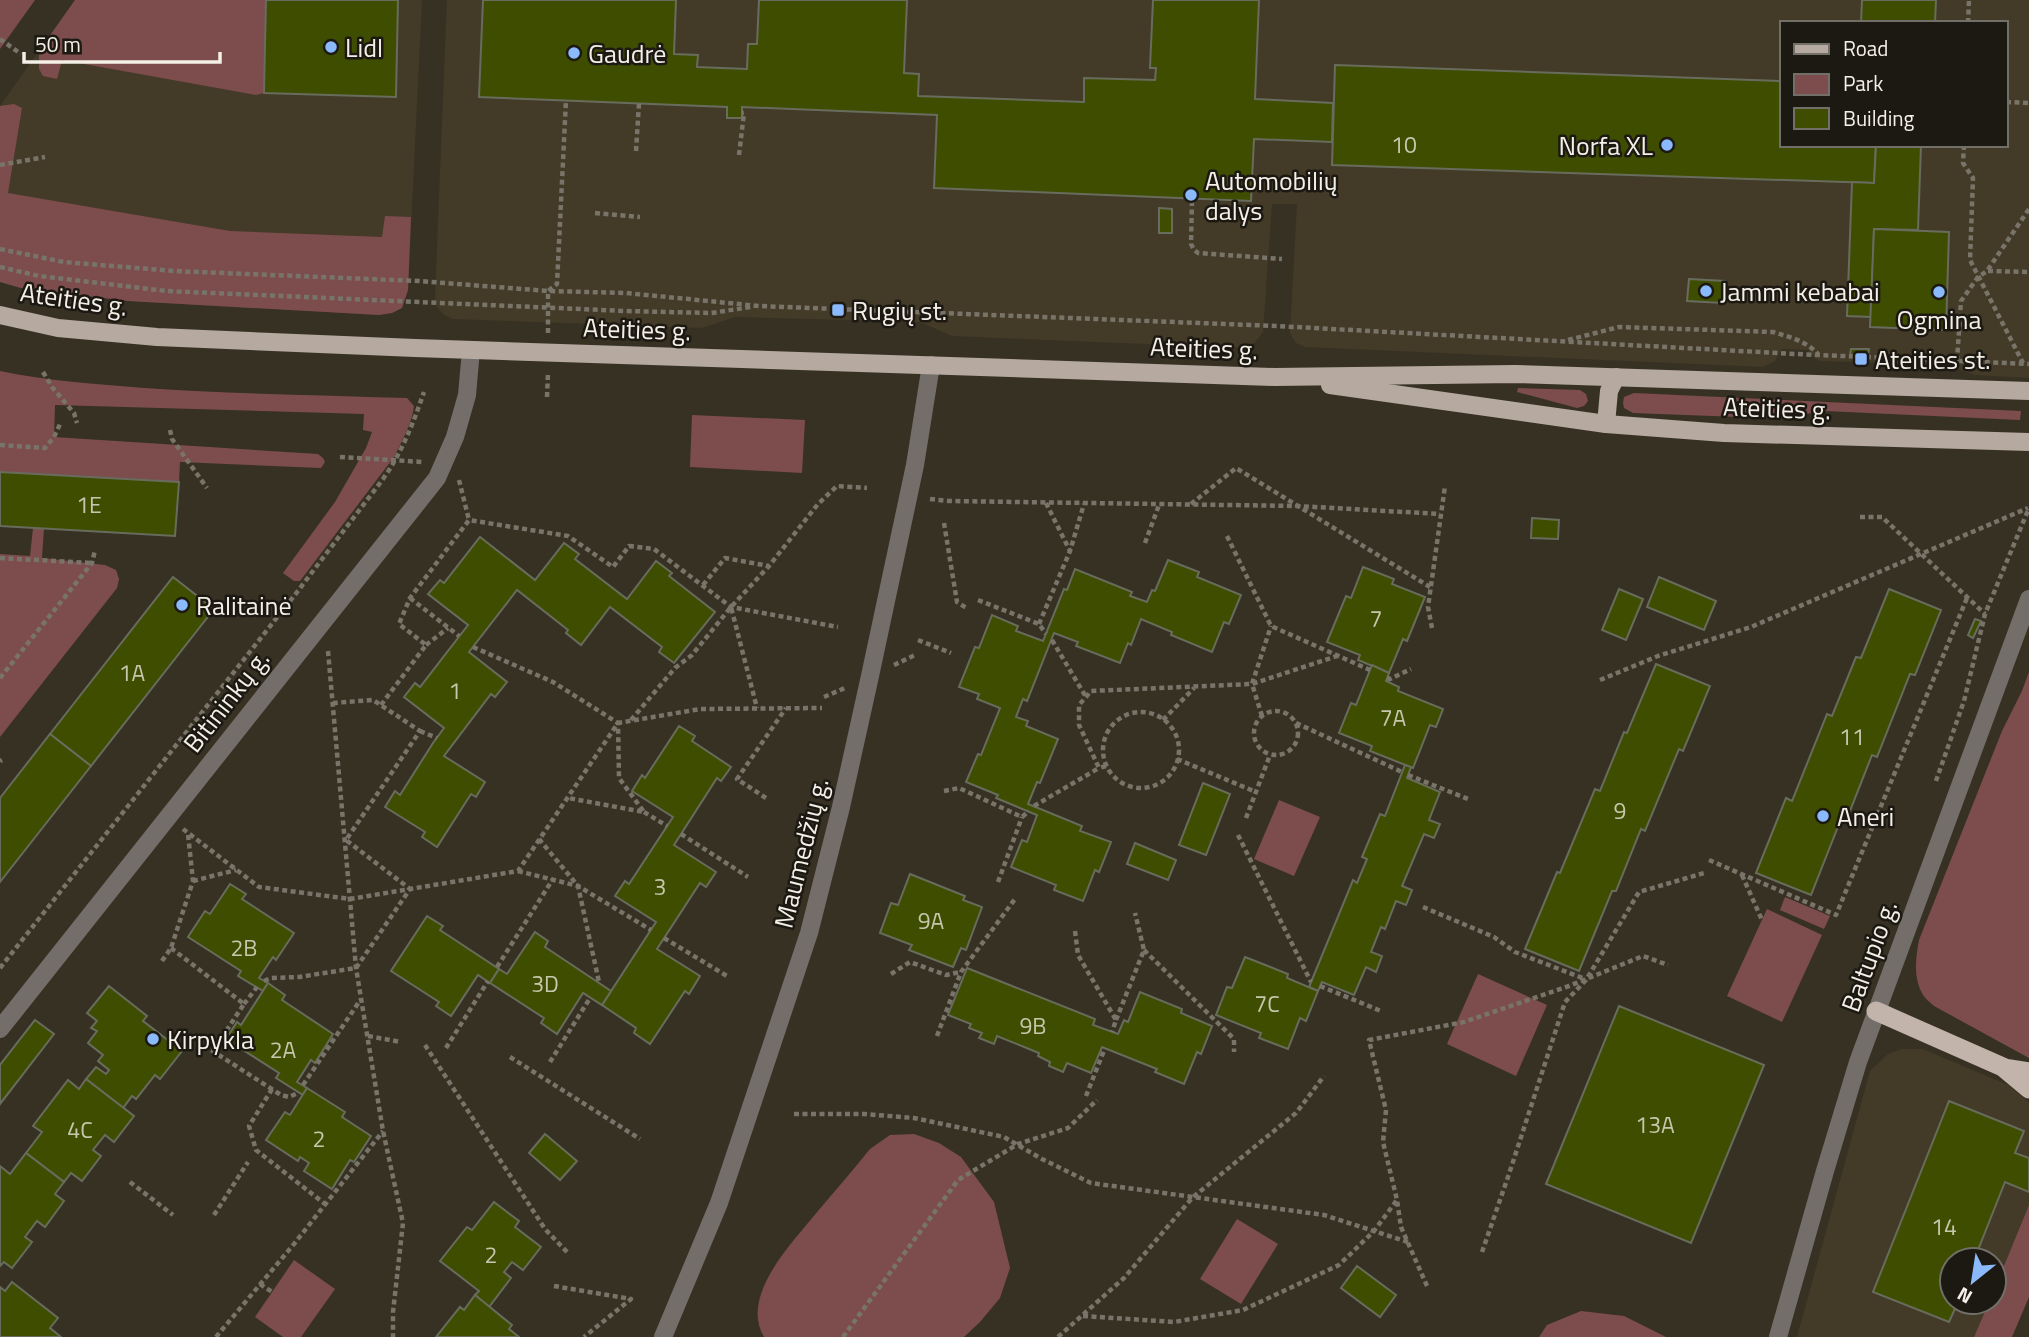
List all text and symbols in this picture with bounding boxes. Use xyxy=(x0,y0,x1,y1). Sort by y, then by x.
scale bar xyxy=(24,21,220,65)
legend xyxy=(1780,21,2008,147)
text: 50 m xyxy=(35,28,81,60)
place label: Lidl xyxy=(345,28,383,67)
text: Road xyxy=(1843,32,1888,64)
place label: Gaudrė xyxy=(588,34,666,73)
marker: Lidl xyxy=(323,39,339,55)
marker: Gaudrė xyxy=(566,45,582,61)
text: Park xyxy=(1843,67,1883,99)
text: Building xyxy=(1843,102,1915,134)
place label: Norfa XL xyxy=(1559,126,1654,165)
house number: 10 xyxy=(1391,127,1417,162)
marker: Norfa XL xyxy=(1659,137,1675,153)
place label: Automobilių dalys xyxy=(1205,161,1338,230)
marker: Automobilių dalys xyxy=(1183,187,1199,203)
street label: Ateities g. xyxy=(18,272,130,326)
place label: Jammi kebabai xyxy=(1720,272,1880,311)
marker: Jammi kebabai xyxy=(1698,283,1714,299)
marker: Ogmina xyxy=(1931,284,1947,300)
place label: Rugių st. xyxy=(852,291,947,330)
place label: Ogmina xyxy=(1897,300,1981,339)
marker: Rugių st. xyxy=(830,302,846,318)
street label: Ateities g. xyxy=(582,308,692,350)
street label: Ateities g. xyxy=(1149,327,1259,369)
place label: Ateities st. xyxy=(1875,340,1991,379)
marker: Ateities st. xyxy=(1853,351,1869,367)
street label: Ateities g. xyxy=(1722,387,1832,429)
house number: 1E xyxy=(76,487,102,522)
place label: Ralitainė xyxy=(196,586,292,625)
marker: Ralitainė xyxy=(174,597,190,613)
house number: 7 xyxy=(1370,601,1382,636)
street label: Bitininkų g. xyxy=(173,641,279,761)
house number: 1A xyxy=(119,655,146,690)
house number: 1 xyxy=(449,673,461,708)
house number: 7A xyxy=(1380,700,1407,735)
house number: 11 xyxy=(1839,719,1865,754)
street label: Maumedžių g. xyxy=(764,774,838,932)
house number: 9 xyxy=(1614,793,1626,828)
place label: Aneri xyxy=(1837,797,1894,836)
marker: Aneri xyxy=(1815,808,1831,824)
house number: 3 xyxy=(654,869,666,904)
street label: Baltupio g. xyxy=(1831,895,1907,1017)
house number: 9A xyxy=(918,903,945,938)
house number: 2B xyxy=(230,930,258,965)
house number: 3D xyxy=(531,966,559,1001)
house number: 7C xyxy=(1254,986,1280,1021)
house number: 9B xyxy=(1019,1008,1047,1043)
place label: Kirpykla xyxy=(167,1020,254,1059)
marker: Kirpykla xyxy=(145,1031,161,1047)
house number: 2A xyxy=(270,1032,297,1067)
house number: 13A xyxy=(1635,1107,1675,1142)
house number: 4C xyxy=(67,1112,93,1147)
house number: 2 xyxy=(313,1121,325,1156)
house number: 14 xyxy=(1931,1209,1957,1244)
house number: 2 xyxy=(485,1237,497,1272)
north arrow xyxy=(1938,1246,2008,1316)
text: N xyxy=(1951,1280,1977,1312)

